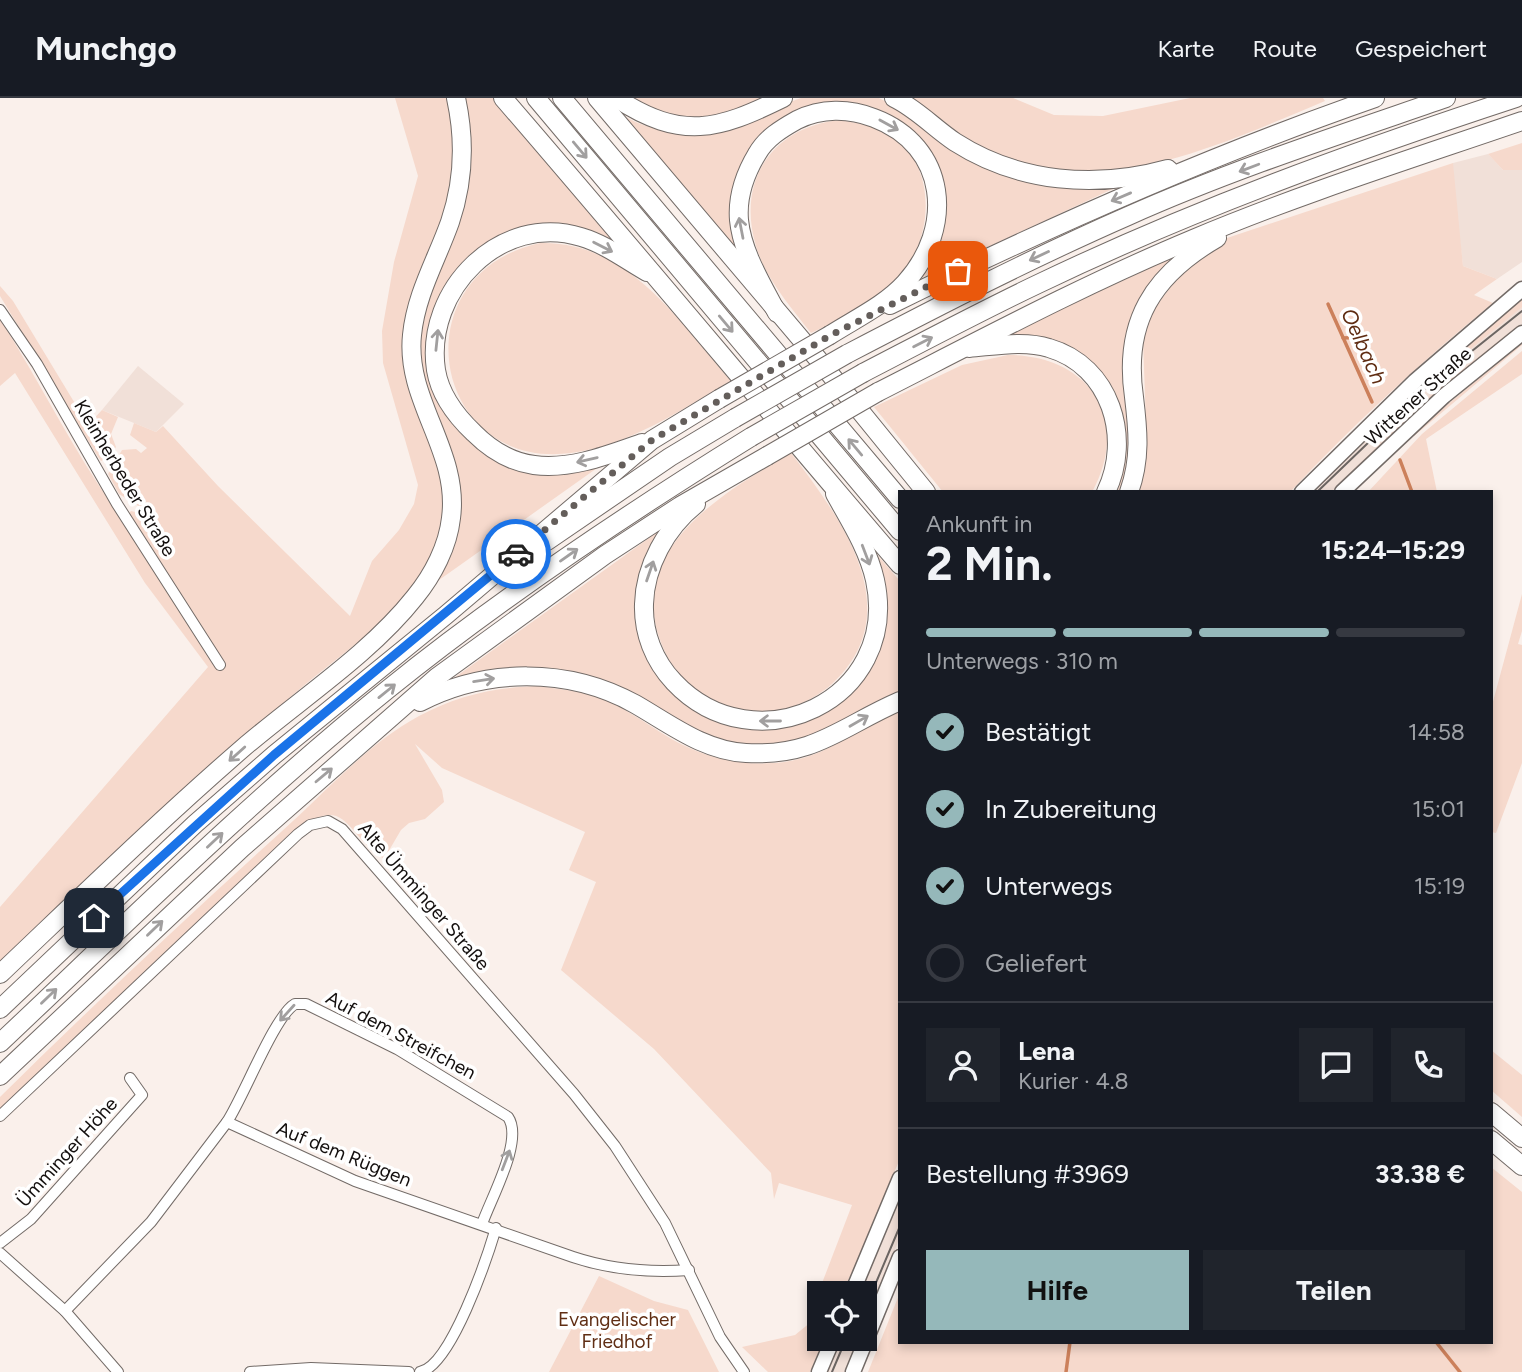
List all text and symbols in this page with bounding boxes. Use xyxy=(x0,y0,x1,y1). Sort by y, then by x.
text: Munchgo xyxy=(35,29,177,68)
text: Karte xyxy=(1158,34,1214,63)
text: Route xyxy=(1252,34,1317,63)
text: Gespeichert xyxy=(1355,34,1487,63)
one-way arrow xyxy=(878,119,899,132)
one-way arrow xyxy=(572,140,588,158)
one-way arrow xyxy=(1238,163,1260,175)
one-way arrow xyxy=(1110,191,1132,204)
one-way arrow xyxy=(734,217,748,240)
one-way arrow xyxy=(592,240,613,254)
pin xyxy=(928,241,988,301)
one-way arrow xyxy=(1029,250,1050,263)
icon: bag xyxy=(939,252,977,290)
water label: Oelbach xyxy=(1336,304,1392,388)
one-way arrow xyxy=(718,315,734,333)
one-way arrow xyxy=(431,329,444,352)
one-way arrow xyxy=(913,334,933,348)
street label: Wittener Straße xyxy=(1360,342,1476,450)
street label: Kleinherbeder Straße xyxy=(69,395,181,561)
one-way arrow xyxy=(848,438,863,456)
one-way arrow xyxy=(576,454,599,467)
text: Ankunft in xyxy=(926,510,1032,538)
courier xyxy=(481,519,551,589)
text: 15:24–15:29 xyxy=(1321,534,1465,566)
icon: car xyxy=(497,535,535,573)
text: 2 Min. xyxy=(926,536,1053,592)
one-way arrow xyxy=(860,543,873,565)
one-way arrow xyxy=(559,548,578,562)
one-way arrow xyxy=(645,560,657,582)
text: Unterwegs · 310 m xyxy=(926,647,1118,675)
one-way arrow xyxy=(472,673,495,686)
one-way arrow xyxy=(377,683,395,698)
icon: check xyxy=(926,713,964,751)
one-way arrow xyxy=(758,714,781,728)
one-way arrow xyxy=(848,714,869,727)
text: Bestätigt xyxy=(985,716,1091,748)
text: 14:58 xyxy=(1408,718,1465,746)
one-way arrow xyxy=(228,746,246,762)
one-way arrow xyxy=(315,767,333,783)
icon: check xyxy=(926,790,964,828)
text: In Zubereitung xyxy=(985,793,1157,825)
text: 15:01 xyxy=(1412,795,1465,823)
street label: Alte Ümminger Straße xyxy=(353,817,495,975)
one-way arrow xyxy=(206,831,223,848)
icon: check xyxy=(926,867,964,905)
text: Unterwegs xyxy=(985,870,1112,902)
text: 15:19 xyxy=(1414,872,1465,900)
pin xyxy=(64,888,124,948)
icon: home xyxy=(75,899,113,937)
one-way arrow xyxy=(147,919,164,936)
text: Geliefert xyxy=(985,947,1087,979)
street label: Auf dem Streifchen xyxy=(322,986,480,1084)
one-way arrow xyxy=(41,987,58,1004)
one-way arrow xyxy=(279,1003,296,1021)
button: person xyxy=(926,1028,1000,1102)
button: chat xyxy=(1299,1028,1373,1102)
button: phone xyxy=(1391,1028,1465,1102)
text: Lena xyxy=(1018,1035,1075,1067)
text: Kurier · 4.8 xyxy=(1018,1067,1129,1095)
street label: Ümminger Höhe xyxy=(12,1092,122,1212)
street label: Auf dem Rüggen xyxy=(273,1116,415,1192)
one-way arrow xyxy=(501,1149,514,1171)
text: Bestellung #3969 xyxy=(926,1158,1129,1190)
text: 33.38 € xyxy=(1375,1158,1465,1190)
button: Hilfe xyxy=(926,1250,1189,1330)
button: Teilen xyxy=(1203,1250,1465,1330)
map controls xyxy=(807,1281,877,1351)
button: locate xyxy=(807,1281,877,1351)
park label: Evangelischer Friedhof xyxy=(558,1308,676,1353)

